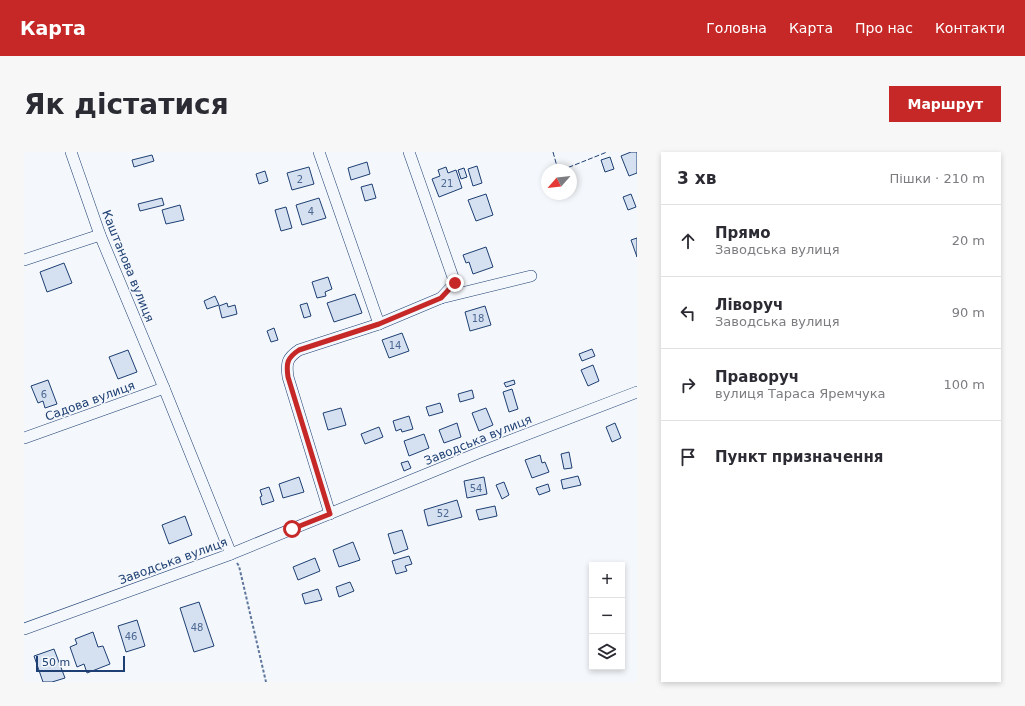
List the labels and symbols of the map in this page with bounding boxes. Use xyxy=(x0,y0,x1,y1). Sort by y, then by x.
north arrow xyxy=(541,164,577,200)
house number: 2 xyxy=(297,174,303,185)
house number: 21 xyxy=(441,178,453,189)
house number: 4 xyxy=(308,206,314,217)
street label: Каштанова вулиця xyxy=(99,208,157,324)
route end xyxy=(446,274,464,292)
house number: 18 xyxy=(472,313,484,324)
house number: 14 xyxy=(389,340,401,351)
street label: Садова вулиця xyxy=(43,378,137,424)
house number: 6 xyxy=(41,389,47,400)
street label: Заводська вулиця xyxy=(422,412,534,468)
house number: 54 xyxy=(470,483,482,494)
house number: 52 xyxy=(437,508,449,519)
route start xyxy=(283,520,301,538)
street label: Заводська вулиця xyxy=(117,535,229,587)
house number: 48 xyxy=(191,622,203,633)
house number: 46 xyxy=(125,631,137,642)
scale bar xyxy=(36,654,125,673)

